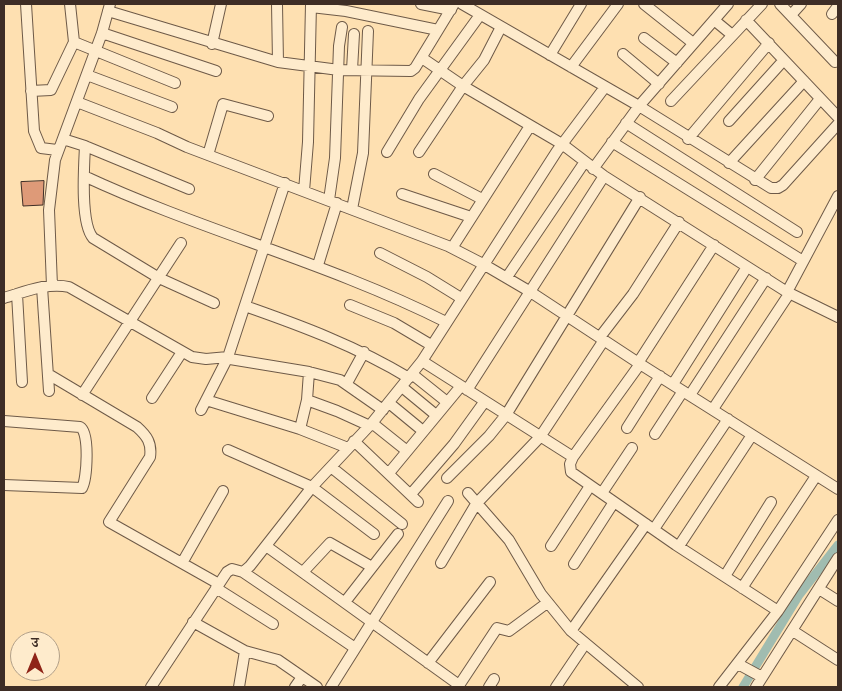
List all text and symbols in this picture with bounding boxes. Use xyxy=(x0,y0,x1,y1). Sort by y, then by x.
north arrow xyxy=(10,631,60,681)
text: उ xyxy=(31,632,39,652)

